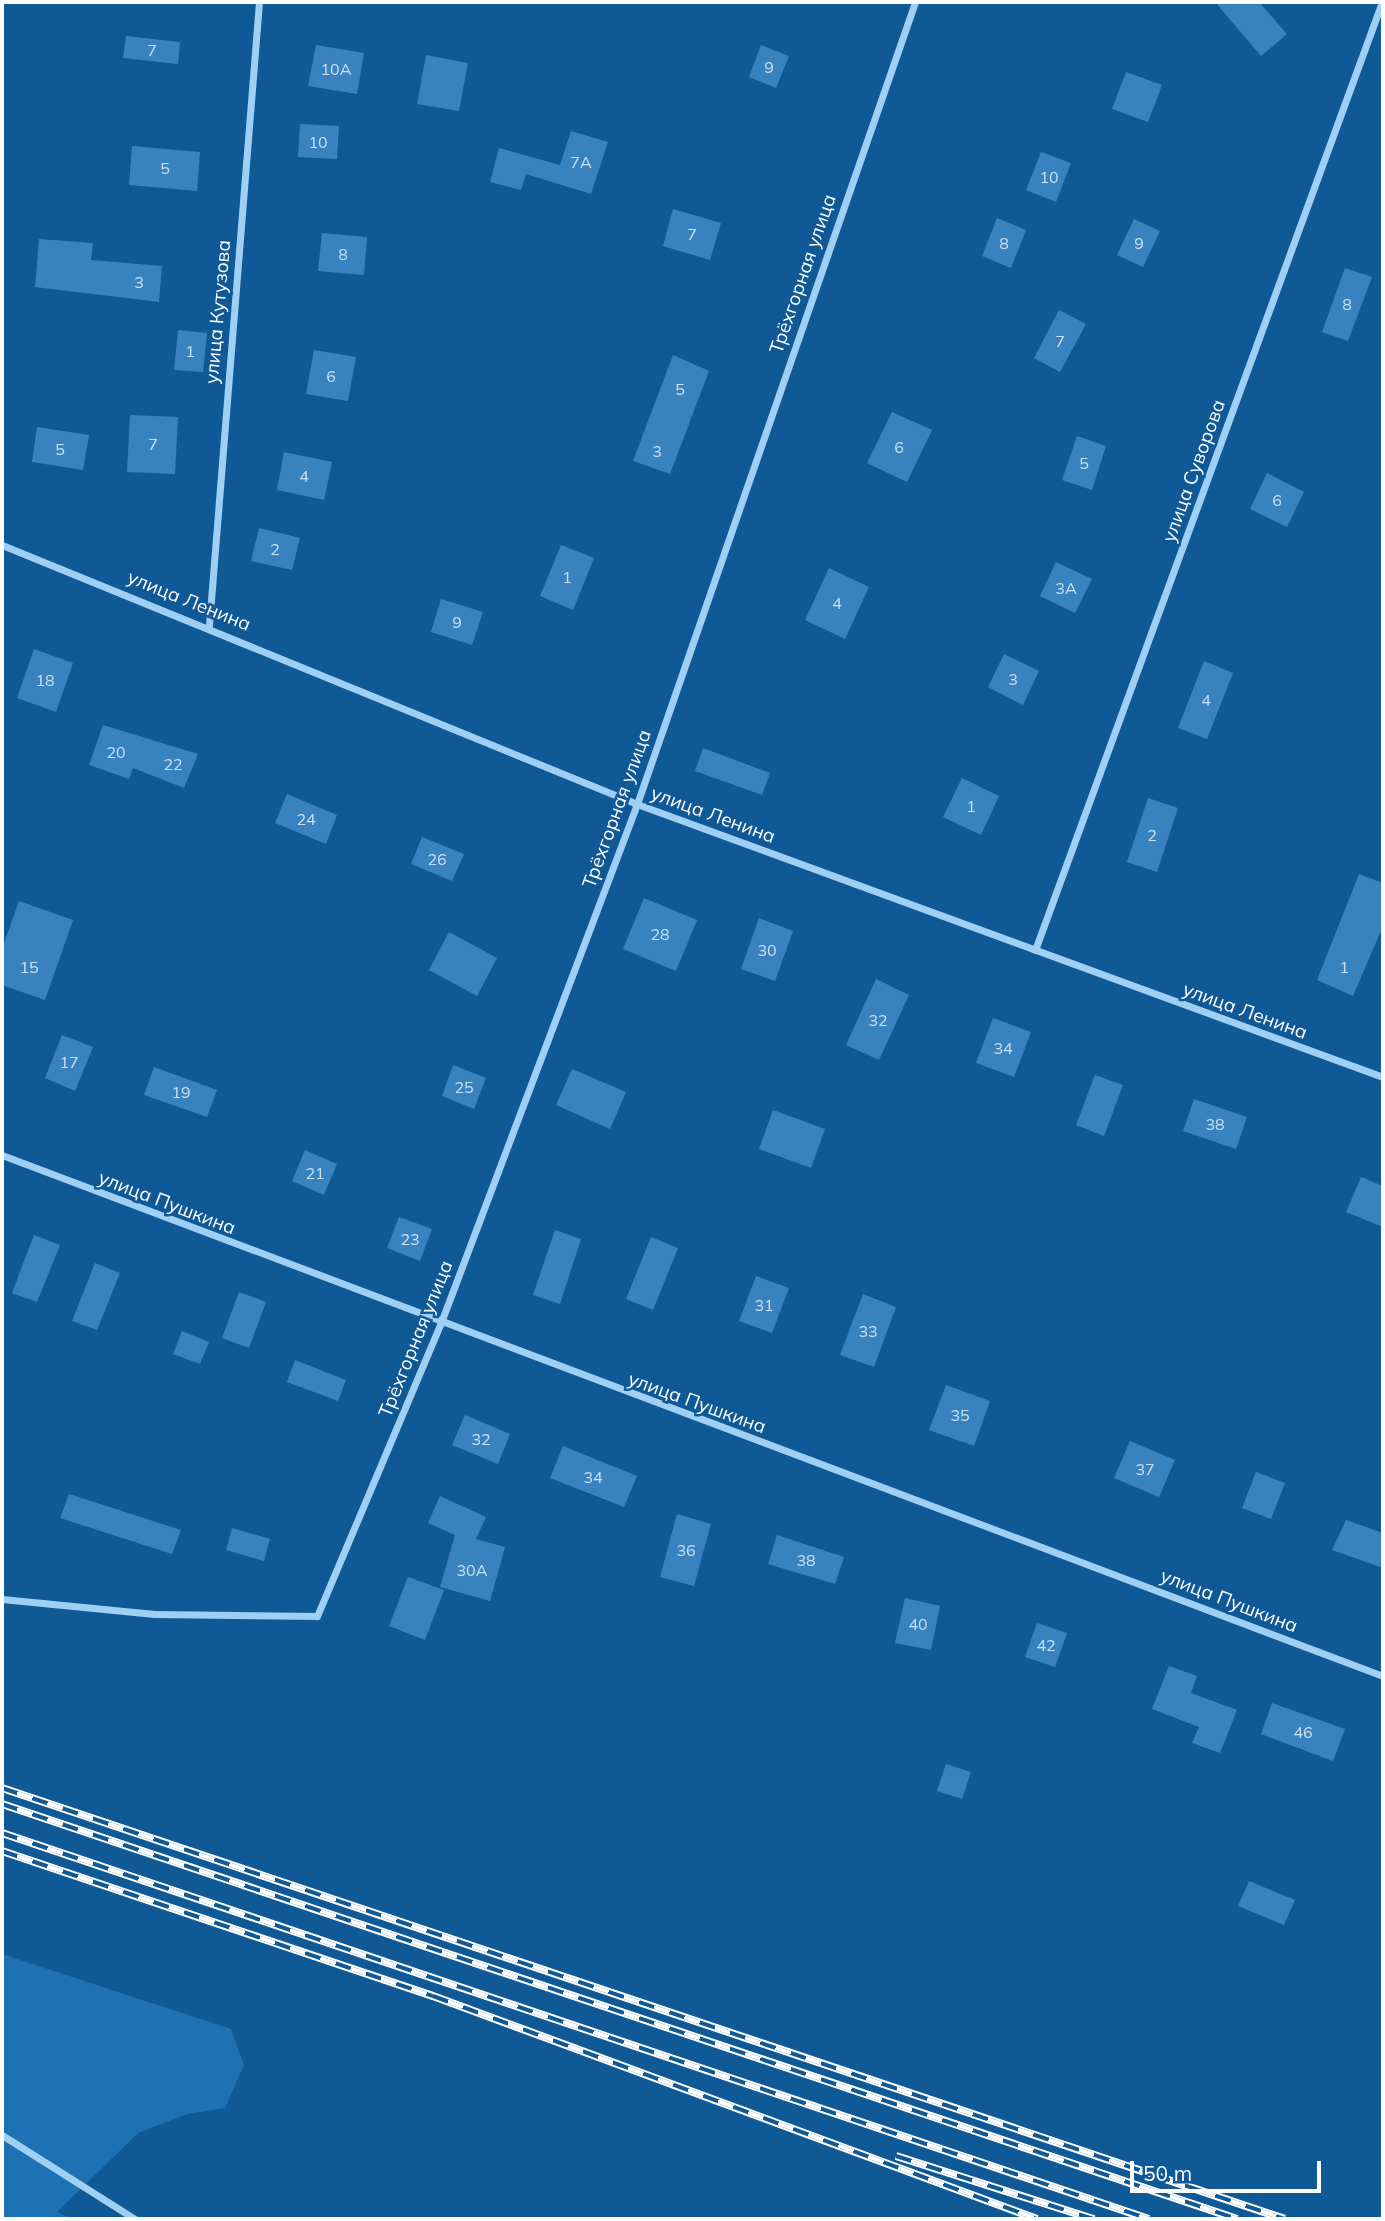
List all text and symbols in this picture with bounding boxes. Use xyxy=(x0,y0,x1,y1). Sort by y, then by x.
house number: 7 xyxy=(147,40,157,60)
house number: 9 xyxy=(764,57,774,77)
house number: 10А xyxy=(321,59,351,79)
house number: 10 xyxy=(308,132,328,152)
house number: 7А xyxy=(570,152,592,172)
house number: 5 xyxy=(160,158,170,178)
house number: 10 xyxy=(1039,167,1059,187)
street label: Трёхгорная улица xyxy=(765,191,841,357)
house number: 7 xyxy=(687,224,697,244)
house number: 8 xyxy=(999,233,1009,253)
house number: 9 xyxy=(1134,233,1144,253)
street label: улица Кутузова xyxy=(200,239,236,385)
house number: 8 xyxy=(338,244,348,264)
house number: 3 xyxy=(134,272,144,292)
house number: 8 xyxy=(1342,294,1352,314)
house number: 7 xyxy=(1055,331,1065,351)
house number: 1 xyxy=(185,341,195,361)
house number: 6 xyxy=(326,366,336,386)
house number: 5 xyxy=(675,379,685,399)
street label: улица Суворова xyxy=(1158,397,1230,545)
house number: 7 xyxy=(148,434,158,454)
house number: 6 xyxy=(894,437,904,457)
house number: 5 xyxy=(55,439,65,459)
house number: 3 xyxy=(652,441,662,461)
house number: 5 xyxy=(1079,453,1089,473)
house number: 4 xyxy=(299,466,309,486)
house number: 6 xyxy=(1272,490,1282,510)
house number: 2 xyxy=(270,539,280,559)
street label: улица Ленина xyxy=(124,566,254,636)
house number: 1 xyxy=(562,567,572,587)
house number: 3А xyxy=(1055,578,1077,598)
house number: 4 xyxy=(832,593,842,613)
house number: 9 xyxy=(452,612,462,632)
house number: 3 xyxy=(1008,669,1018,689)
house number: 18 xyxy=(35,670,55,690)
house number: 4 xyxy=(1201,690,1211,710)
street label: Трёхгорная улица xyxy=(578,727,656,891)
house number: 20 xyxy=(106,742,126,762)
house number: 22 xyxy=(163,754,183,774)
street label: улица Ленина xyxy=(648,782,778,848)
house number: 1 xyxy=(966,796,976,816)
house number: 24 xyxy=(296,809,316,829)
house number: 2 xyxy=(1147,825,1157,845)
house number: 26 xyxy=(427,849,447,869)
house number: 28 xyxy=(650,924,670,944)
house number: 30 xyxy=(757,940,777,960)
house number: 15 xyxy=(19,957,39,977)
house number: 1 xyxy=(1339,957,1349,977)
street label: улица Ленина xyxy=(1180,978,1310,1044)
house number: 32 xyxy=(868,1010,888,1030)
house number: 34 xyxy=(993,1038,1013,1058)
house number: 17 xyxy=(59,1052,79,1072)
house number: 25 xyxy=(454,1077,474,1097)
house number: 19 xyxy=(171,1082,191,1102)
house number: 38 xyxy=(1205,1114,1225,1134)
house number: 21 xyxy=(305,1163,325,1183)
street label: улица Пушкина xyxy=(95,1166,239,1240)
house number: 23 xyxy=(400,1229,420,1249)
street label: Трёхгорная улица xyxy=(374,1257,458,1421)
house number: 31 xyxy=(754,1295,774,1315)
house number: 33 xyxy=(858,1321,878,1341)
street label: улица Пушкина xyxy=(625,1367,769,1439)
house number: 35 xyxy=(950,1405,970,1425)
house number: 32 xyxy=(471,1429,491,1449)
house number: 37 xyxy=(1135,1459,1155,1479)
house number: 34 xyxy=(583,1467,603,1487)
house number: 36 xyxy=(676,1540,696,1560)
house number: 38 xyxy=(796,1550,816,1570)
house number: 30А xyxy=(457,1560,487,1580)
street label: улица Пушкина xyxy=(1157,1564,1301,1638)
house number: 40 xyxy=(908,1614,928,1634)
house number: 42 xyxy=(1036,1635,1056,1655)
house number: 46 xyxy=(1293,1722,1313,1742)
scale bar xyxy=(1133,2148,1324,2192)
text: 50 m xyxy=(1143,2160,1192,2186)

